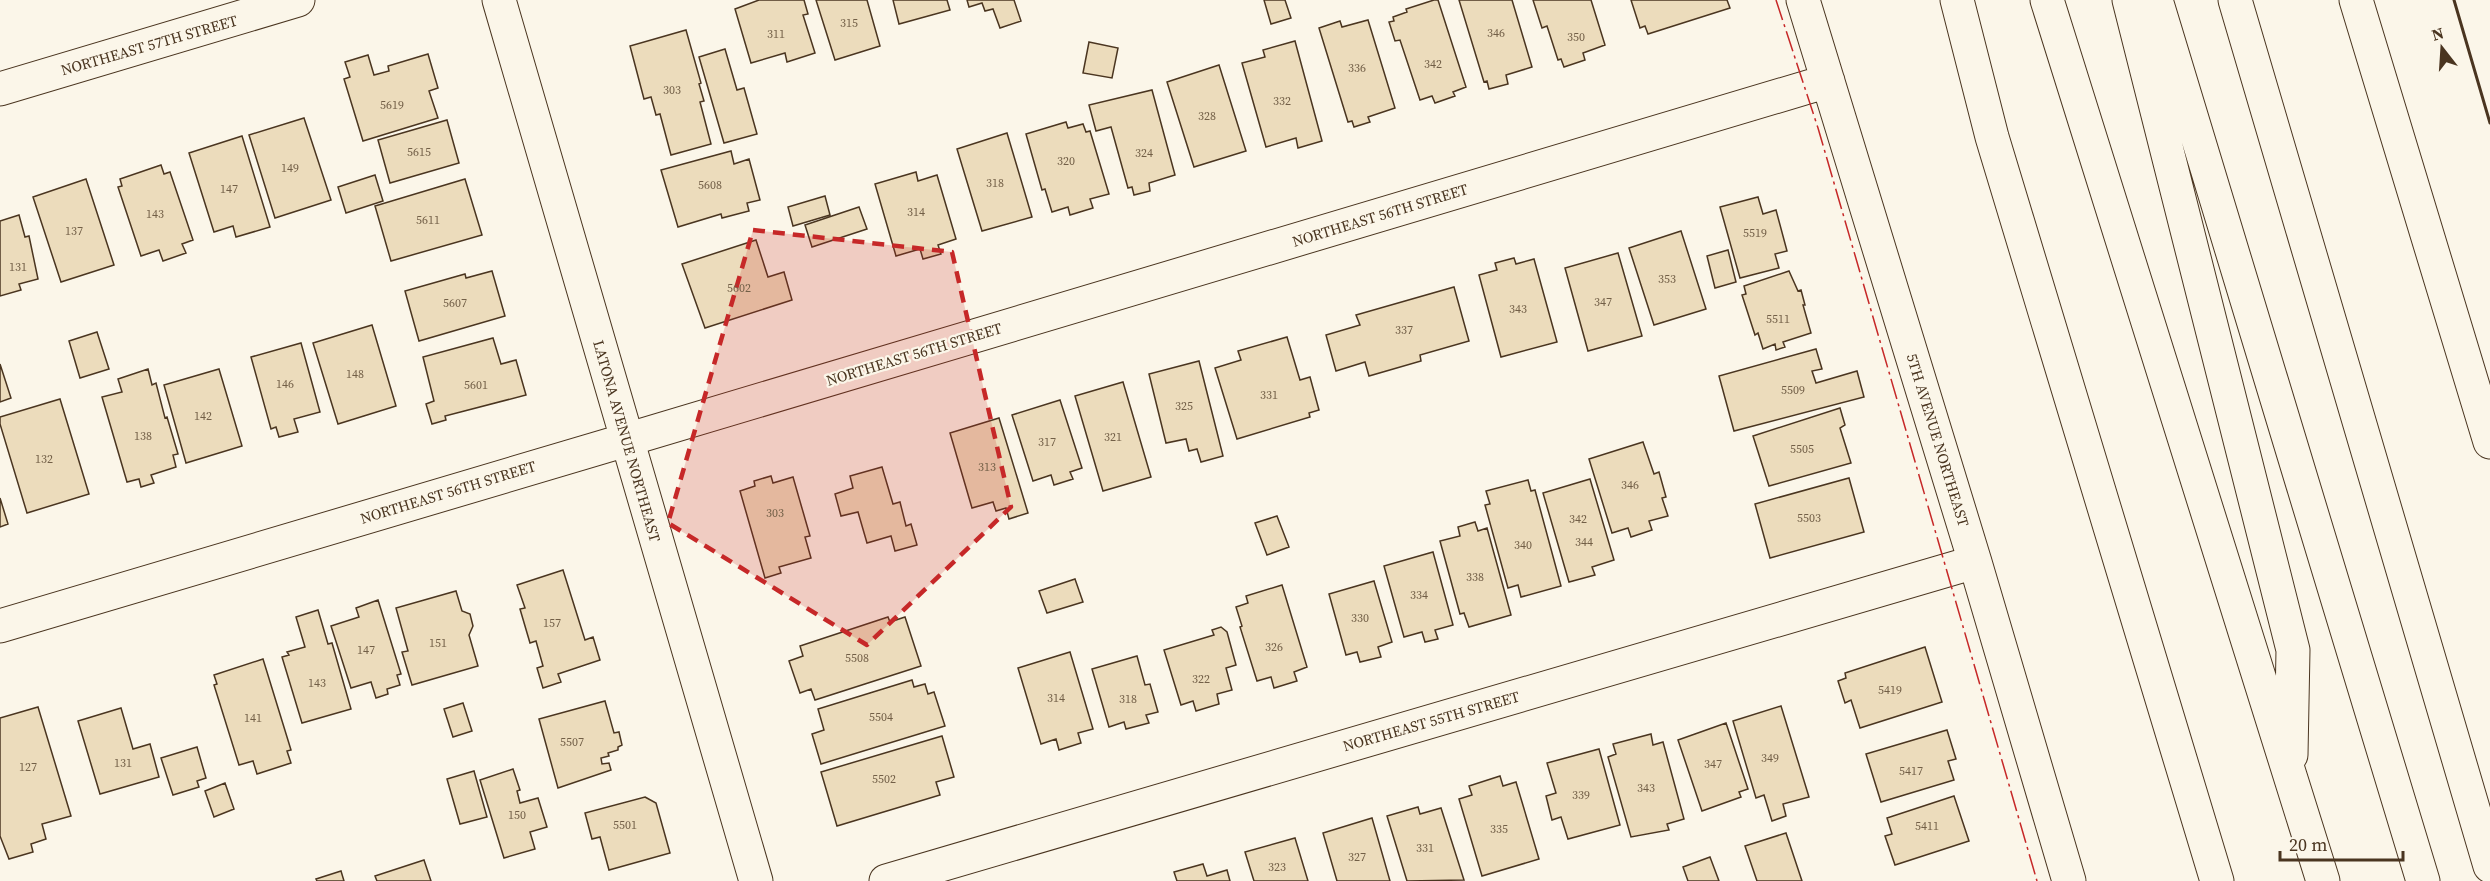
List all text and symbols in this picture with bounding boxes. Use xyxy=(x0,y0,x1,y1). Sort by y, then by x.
street label: NORTHEAST 57TH STREET xyxy=(58,10,240,80)
house number: 315 xyxy=(840,15,858,31)
north arrow xyxy=(2412,18,2472,78)
text: N xyxy=(2429,21,2447,46)
house number: 346 xyxy=(1487,25,1505,41)
house number: 311 xyxy=(767,26,785,42)
house number: 350 xyxy=(1567,29,1585,45)
house number: 342 xyxy=(1424,56,1442,72)
house number: 336 xyxy=(1348,60,1366,76)
house number: 303 xyxy=(663,82,681,98)
house number: 332 xyxy=(1273,93,1291,109)
house number: 5619 xyxy=(380,97,404,113)
house number: 328 xyxy=(1198,108,1216,124)
house number: 5615 xyxy=(407,144,431,160)
house number: 324 xyxy=(1135,145,1153,161)
house number: 320 xyxy=(1057,153,1075,169)
house number: 149 xyxy=(281,160,299,176)
house number: 318 xyxy=(986,175,1004,191)
house number: 5608 xyxy=(698,177,722,193)
street label: NORTHEAST 56TH STREET xyxy=(1290,178,1470,252)
house number: 147 xyxy=(220,181,238,197)
house number: 314 xyxy=(907,204,925,220)
house number: 143 xyxy=(146,206,164,222)
house number: 5611 xyxy=(416,212,440,228)
house number: 137 xyxy=(65,223,83,239)
house number: 5519 xyxy=(1743,225,1767,241)
house number: 131 xyxy=(9,259,27,275)
house number: 353 xyxy=(1658,271,1676,287)
house number: 5602 xyxy=(727,280,751,296)
house number: 347 xyxy=(1594,294,1612,310)
house number: 5607 xyxy=(443,295,467,311)
house number: 343 xyxy=(1509,301,1527,317)
house number: 5511 xyxy=(1766,311,1790,327)
street label: NORTHEAST 56TH STREET xyxy=(824,317,1004,391)
house number: 337 xyxy=(1395,322,1413,338)
street label: LATONA AVENUE NORTHEAST xyxy=(588,338,666,544)
street label: 5TH AVENUE NORTHEAST xyxy=(1902,351,1974,529)
house number: 148 xyxy=(346,366,364,382)
house number: 146 xyxy=(276,376,294,392)
house number: 5601 xyxy=(464,377,488,393)
house number: 5509 xyxy=(1781,382,1805,398)
house number: 331 xyxy=(1260,387,1278,403)
house number: 325 xyxy=(1175,398,1193,414)
house number: 142 xyxy=(194,408,212,424)
house number: 138 xyxy=(134,428,152,444)
house number: 321 xyxy=(1104,429,1122,445)
house number: 317 xyxy=(1038,434,1056,450)
house number: 5505 xyxy=(1790,441,1814,457)
house number: 132 xyxy=(35,451,53,467)
street label: NORTHEAST 56TH STREET xyxy=(358,455,538,529)
house number: 313 xyxy=(978,459,996,475)
house number: 346 xyxy=(1621,477,1639,493)
house number: 303 xyxy=(766,505,784,521)
house number: 5503 xyxy=(1797,510,1821,526)
house number: 342 xyxy=(1569,511,1587,527)
house number: 344 xyxy=(1575,534,1593,550)
house number: 340 xyxy=(1514,537,1532,553)
house number: 338 xyxy=(1466,569,1484,585)
house number: 334 xyxy=(1410,587,1428,603)
house number: 330 xyxy=(1351,610,1369,626)
house number: 157 xyxy=(543,615,561,631)
house number: 151 xyxy=(429,635,447,651)
house number: 326 xyxy=(1265,639,1283,655)
house number: 147 xyxy=(357,642,375,658)
house number: 5508 xyxy=(845,650,869,666)
house number: 322 xyxy=(1192,671,1210,687)
house number: 143 xyxy=(308,675,326,691)
house number: 5419 xyxy=(1878,682,1902,698)
street label: NORTHEAST 55TH STREET xyxy=(1340,686,1522,756)
house number: 314 xyxy=(1047,690,1065,706)
house number: 318 xyxy=(1119,691,1137,707)
house number: 5504 xyxy=(869,709,893,725)
house number: 141 xyxy=(244,710,262,726)
house number: 5507 xyxy=(560,734,584,750)
house number: 349 xyxy=(1761,750,1779,766)
house number: 131 xyxy=(114,755,132,771)
house number: 347 xyxy=(1704,756,1722,772)
house number: 127 xyxy=(19,759,37,775)
house number: 5417 xyxy=(1899,763,1923,779)
house number: 5502 xyxy=(872,771,896,787)
house number: 343 xyxy=(1637,780,1655,796)
house number: 339 xyxy=(1572,787,1590,803)
house number: 150 xyxy=(508,807,526,823)
house number: 5501 xyxy=(613,817,637,833)
house number: 5411 xyxy=(1915,818,1939,834)
house number: 335 xyxy=(1490,821,1508,837)
scale bar xyxy=(2280,824,2403,862)
text: 20 m xyxy=(2289,832,2327,857)
house number: 331 xyxy=(1416,840,1434,856)
house number: 327 xyxy=(1348,849,1366,865)
house number: 323 xyxy=(1268,859,1286,875)

